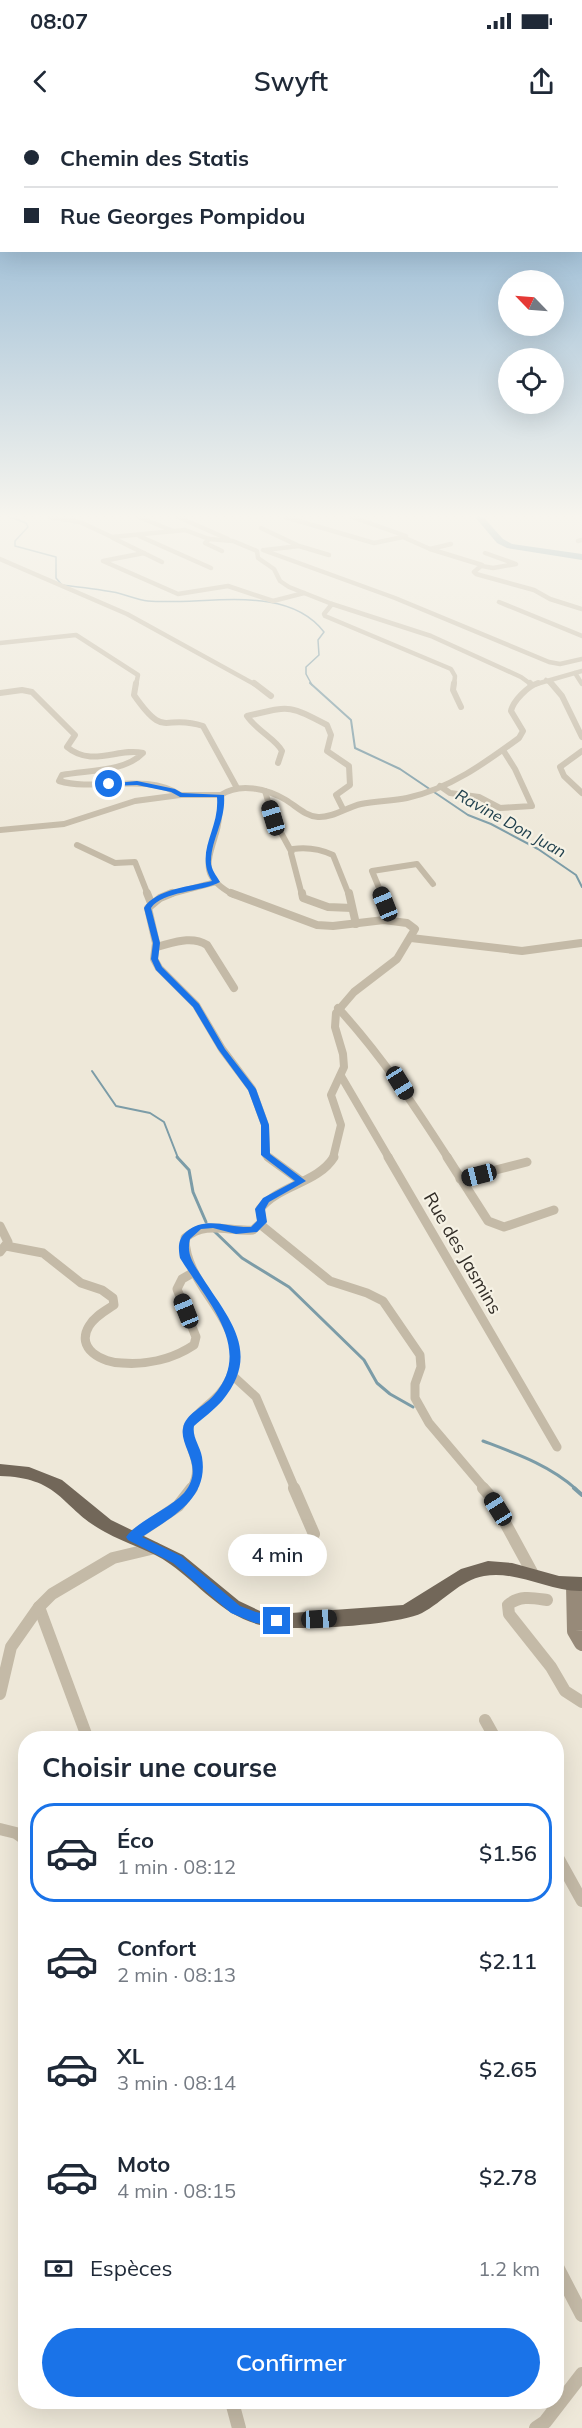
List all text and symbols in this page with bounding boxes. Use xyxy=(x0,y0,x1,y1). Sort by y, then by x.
text: 08:07 xyxy=(30,7,88,35)
text: Swyft xyxy=(254,64,328,98)
icon: back xyxy=(24,65,57,98)
icon: share xyxy=(525,65,558,98)
text: Chemin des Statis xyxy=(60,144,249,172)
text: Rue Georges Pompidou xyxy=(60,202,305,230)
north arrow xyxy=(498,270,564,336)
map controls xyxy=(498,270,564,414)
button: locate xyxy=(498,348,564,414)
route start xyxy=(95,770,122,797)
water label: Ravine Don Juan xyxy=(452,784,570,862)
car xyxy=(259,798,287,838)
car xyxy=(370,884,400,924)
car xyxy=(383,1063,417,1103)
car xyxy=(459,1162,499,1188)
street label: Rue des Jasmins xyxy=(419,1188,507,1318)
car xyxy=(171,1291,201,1331)
car xyxy=(481,1489,515,1529)
callout: 4 min xyxy=(228,1534,326,1576)
text: 4 min xyxy=(252,1542,303,1567)
route end xyxy=(263,1607,290,1634)
car xyxy=(301,1609,337,1629)
text: Choisir une course xyxy=(42,1750,277,1784)
icon: car xyxy=(45,1826,99,1880)
text: Éco xyxy=(117,1826,154,1854)
text: $1.56 xyxy=(479,1839,537,1867)
text: 1 min · 08:12 xyxy=(117,1854,236,1879)
icon: car xyxy=(45,1934,99,1988)
text: Confort xyxy=(117,1934,196,1962)
text: $2.11 xyxy=(479,1947,537,1975)
text: 2 min · 08:13 xyxy=(117,1962,236,1987)
icon: car xyxy=(45,2042,99,2096)
text: XL xyxy=(117,2042,144,2070)
text: $2.65 xyxy=(479,2055,537,2083)
text: 3 min · 08:14 xyxy=(117,2070,236,2095)
icon: car xyxy=(45,2150,99,2204)
text: Moto xyxy=(117,2150,170,2178)
text: $2.78 xyxy=(479,2163,537,2191)
text: 4 min · 08:15 xyxy=(117,2178,236,2203)
icon: cash xyxy=(42,2252,75,2285)
text: Espèces xyxy=(90,2254,172,2282)
text: 1.2 km xyxy=(478,2256,540,2281)
button: Confirmer xyxy=(42,2328,540,2397)

